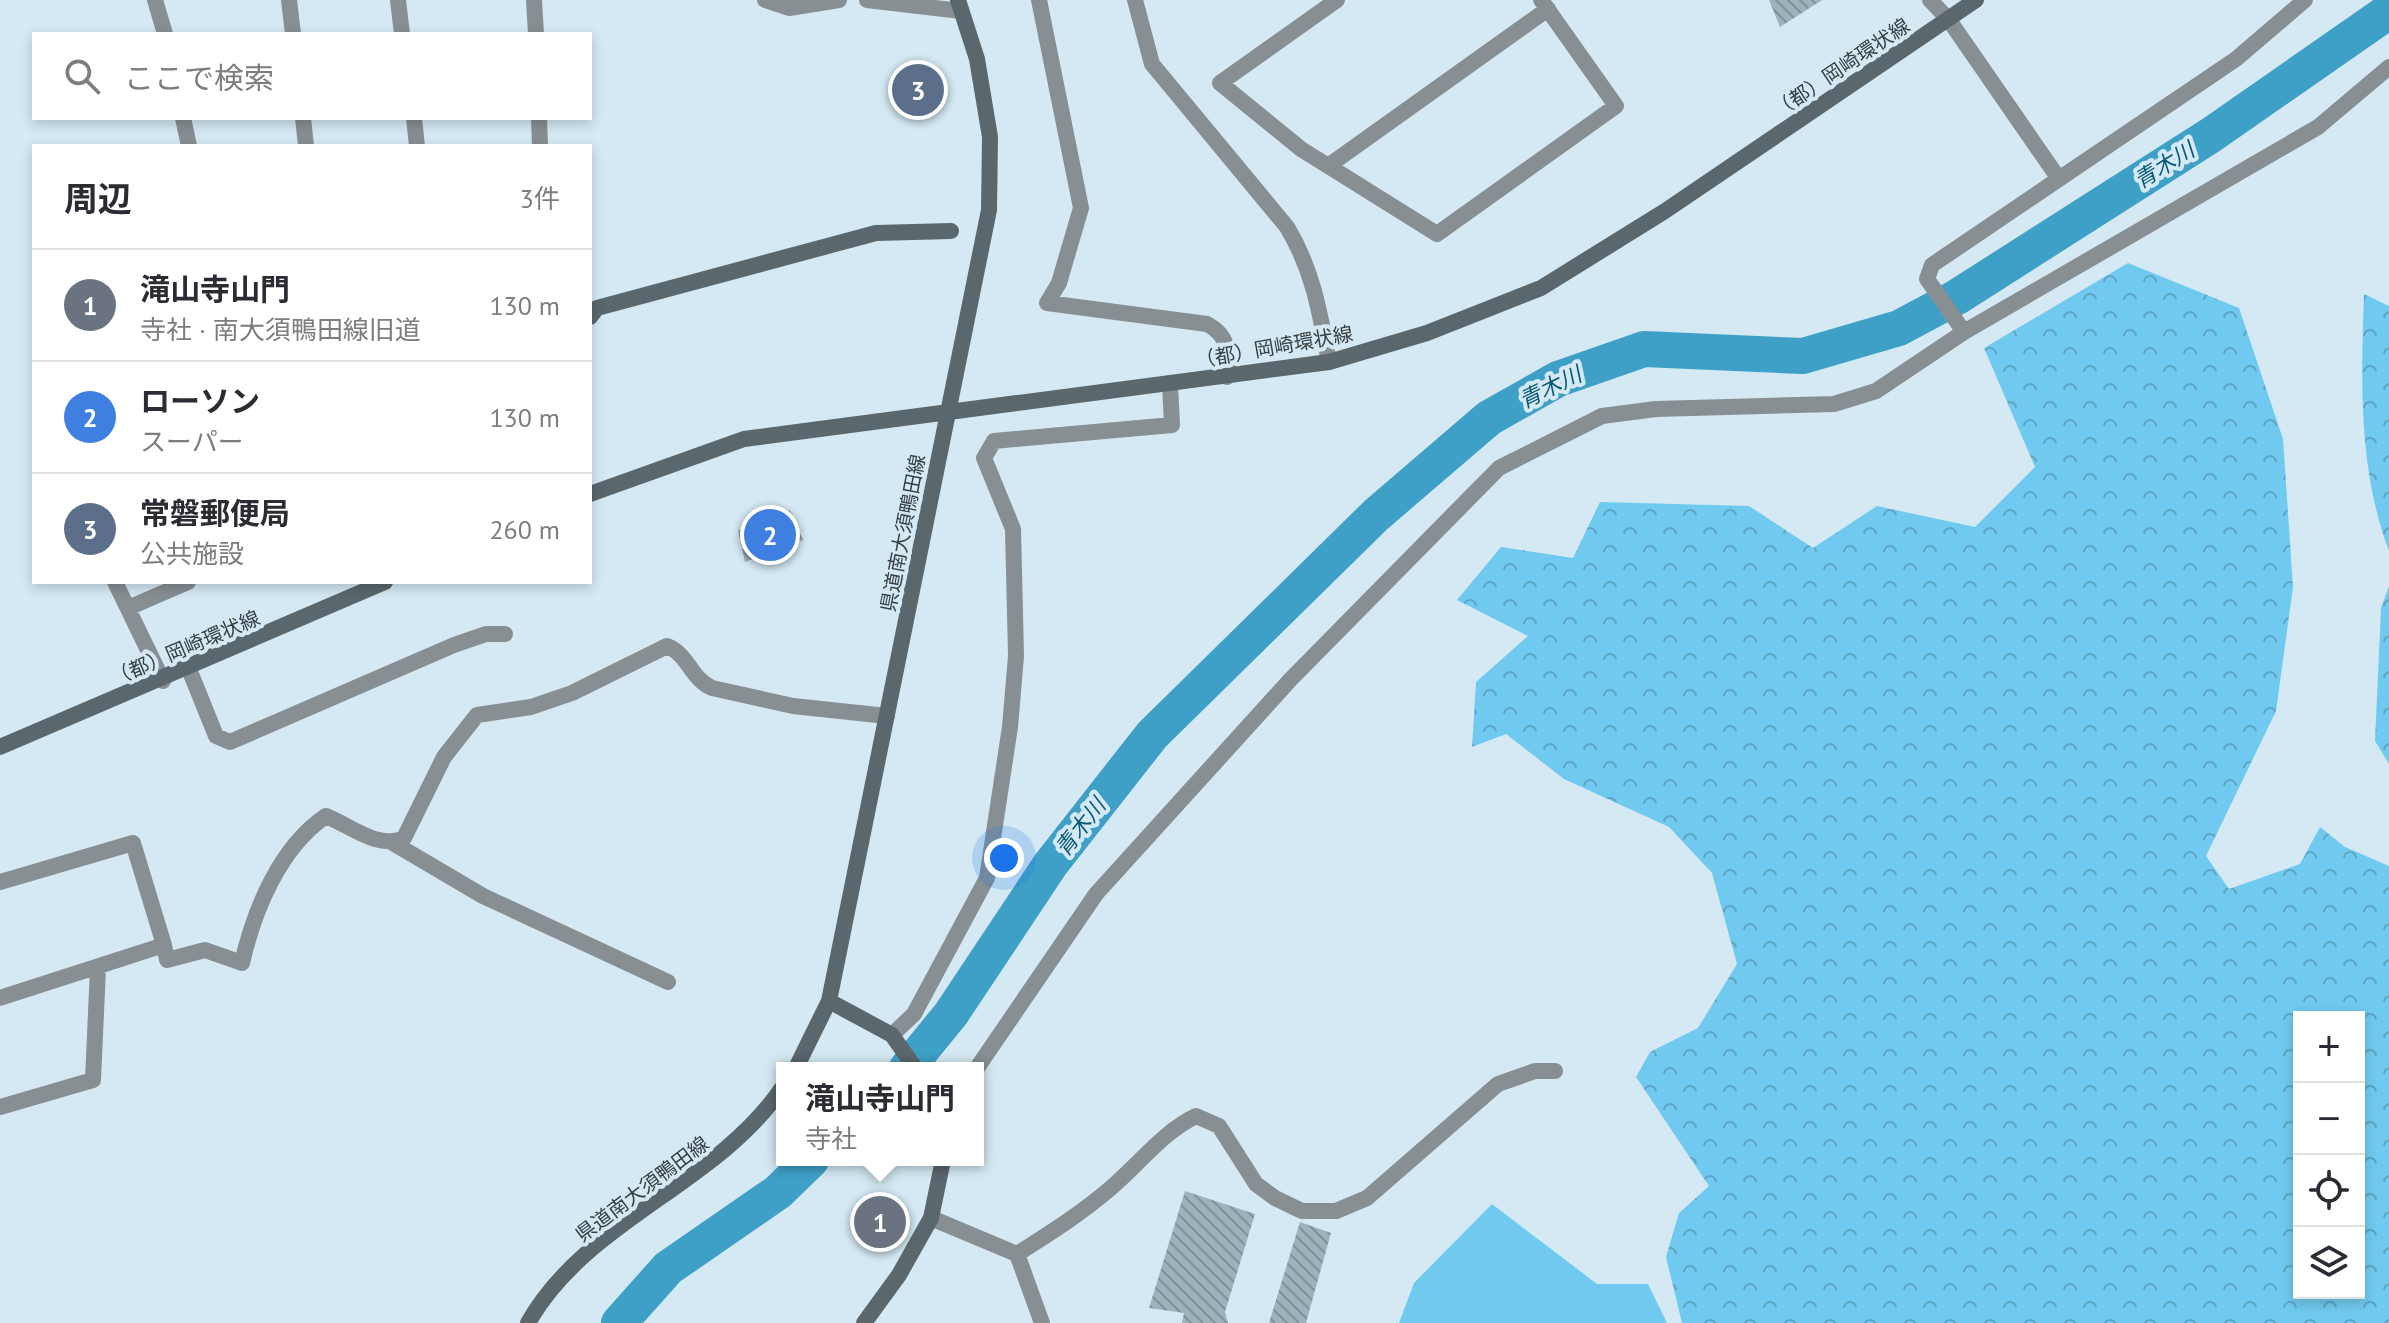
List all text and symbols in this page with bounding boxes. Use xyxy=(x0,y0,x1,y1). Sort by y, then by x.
street label: （都）岡崎環状線 xyxy=(1767,12,1915,124)
search box xyxy=(32,32,592,120)
icon: search xyxy=(60,54,104,98)
text: ここで検索 xyxy=(124,58,274,97)
pin: 3 xyxy=(892,60,944,120)
water label: 青木川 xyxy=(2129,135,2201,194)
text: 周辺 xyxy=(64,176,132,220)
text: 3件 xyxy=(520,182,560,215)
text: 滝山寺山門 xyxy=(140,269,290,308)
text: 1 xyxy=(83,289,97,322)
text: 130 m xyxy=(489,289,560,322)
text: 寺社 · 南大須鴨田線旧道 xyxy=(140,313,421,346)
street label: （都）岡崎環状線 xyxy=(1193,320,1355,374)
water label: 青木川 xyxy=(1514,359,1588,414)
text: ローソン xyxy=(140,381,260,420)
text: 2 xyxy=(83,401,97,434)
text: 130 m xyxy=(489,401,560,434)
text: スーパー xyxy=(140,425,244,458)
street label: 県道南大須鴨田線 xyxy=(875,452,931,614)
text: 常磐郵便局 xyxy=(140,493,290,532)
pin: 2 xyxy=(744,505,796,565)
text: 3 xyxy=(83,513,97,546)
text: 260 m xyxy=(489,513,560,546)
text: 公共施設 xyxy=(140,537,244,570)
street label: （都）岡崎環状線 xyxy=(106,605,264,691)
water label: 青木川 xyxy=(1049,791,1113,862)
your location xyxy=(984,838,1024,878)
map controls xyxy=(2293,1011,2365,1299)
button: + xyxy=(2293,1011,2365,1083)
popup xyxy=(776,1062,984,1166)
text: 滝山寺山門 xyxy=(805,1078,955,1117)
button: − xyxy=(2293,1083,2365,1155)
text: 寺社 xyxy=(805,1122,857,1155)
street label: 県道南大須鴨田線 xyxy=(570,1130,714,1248)
button: locate xyxy=(2293,1155,2365,1227)
pin: 1 xyxy=(854,1192,906,1252)
button: layers xyxy=(2293,1227,2365,1299)

